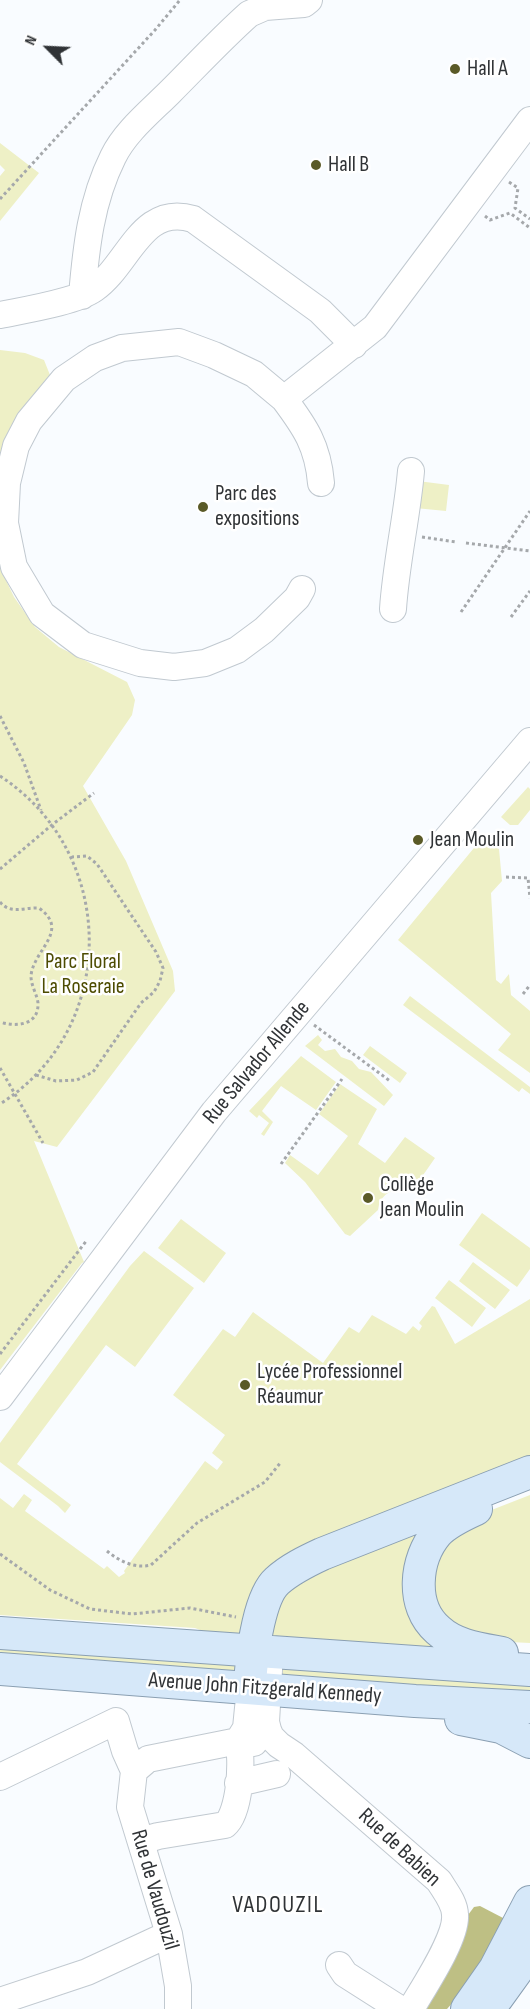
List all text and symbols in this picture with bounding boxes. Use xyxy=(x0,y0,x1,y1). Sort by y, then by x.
north arrow xyxy=(18,18,78,78)
text: N xyxy=(21,33,42,48)
place label: Hall A xyxy=(467,56,508,82)
marker: Hall A xyxy=(448,62,462,76)
place label: Hall B xyxy=(328,152,369,178)
marker: Hall B xyxy=(309,158,323,172)
place label: Parc des expositions xyxy=(215,481,299,532)
marker: Parc des expositions xyxy=(196,500,210,514)
place label: Jean Moulin xyxy=(430,827,514,853)
marker: Jean Moulin xyxy=(411,833,425,847)
park label: Parc Floral La Roseraie xyxy=(41,949,125,1000)
street label: Rue Salvador Allende xyxy=(198,996,316,1130)
place label: Collège Jean Moulin xyxy=(380,1172,464,1224)
marker: Collège Jean Moulin xyxy=(361,1191,375,1205)
place label: Lycée Professionnel Réaumur xyxy=(257,1359,402,1410)
marker: Lycée Professionnel Réaumur xyxy=(238,1378,252,1392)
street label: Avenue John Fitzgerald Kennedy xyxy=(148,1668,382,1710)
street label: Rue de Babien xyxy=(352,1803,446,1893)
street label: Rue de Vaudouzil xyxy=(124,1827,184,1953)
district label: VADOUZIL xyxy=(232,1892,324,1920)

